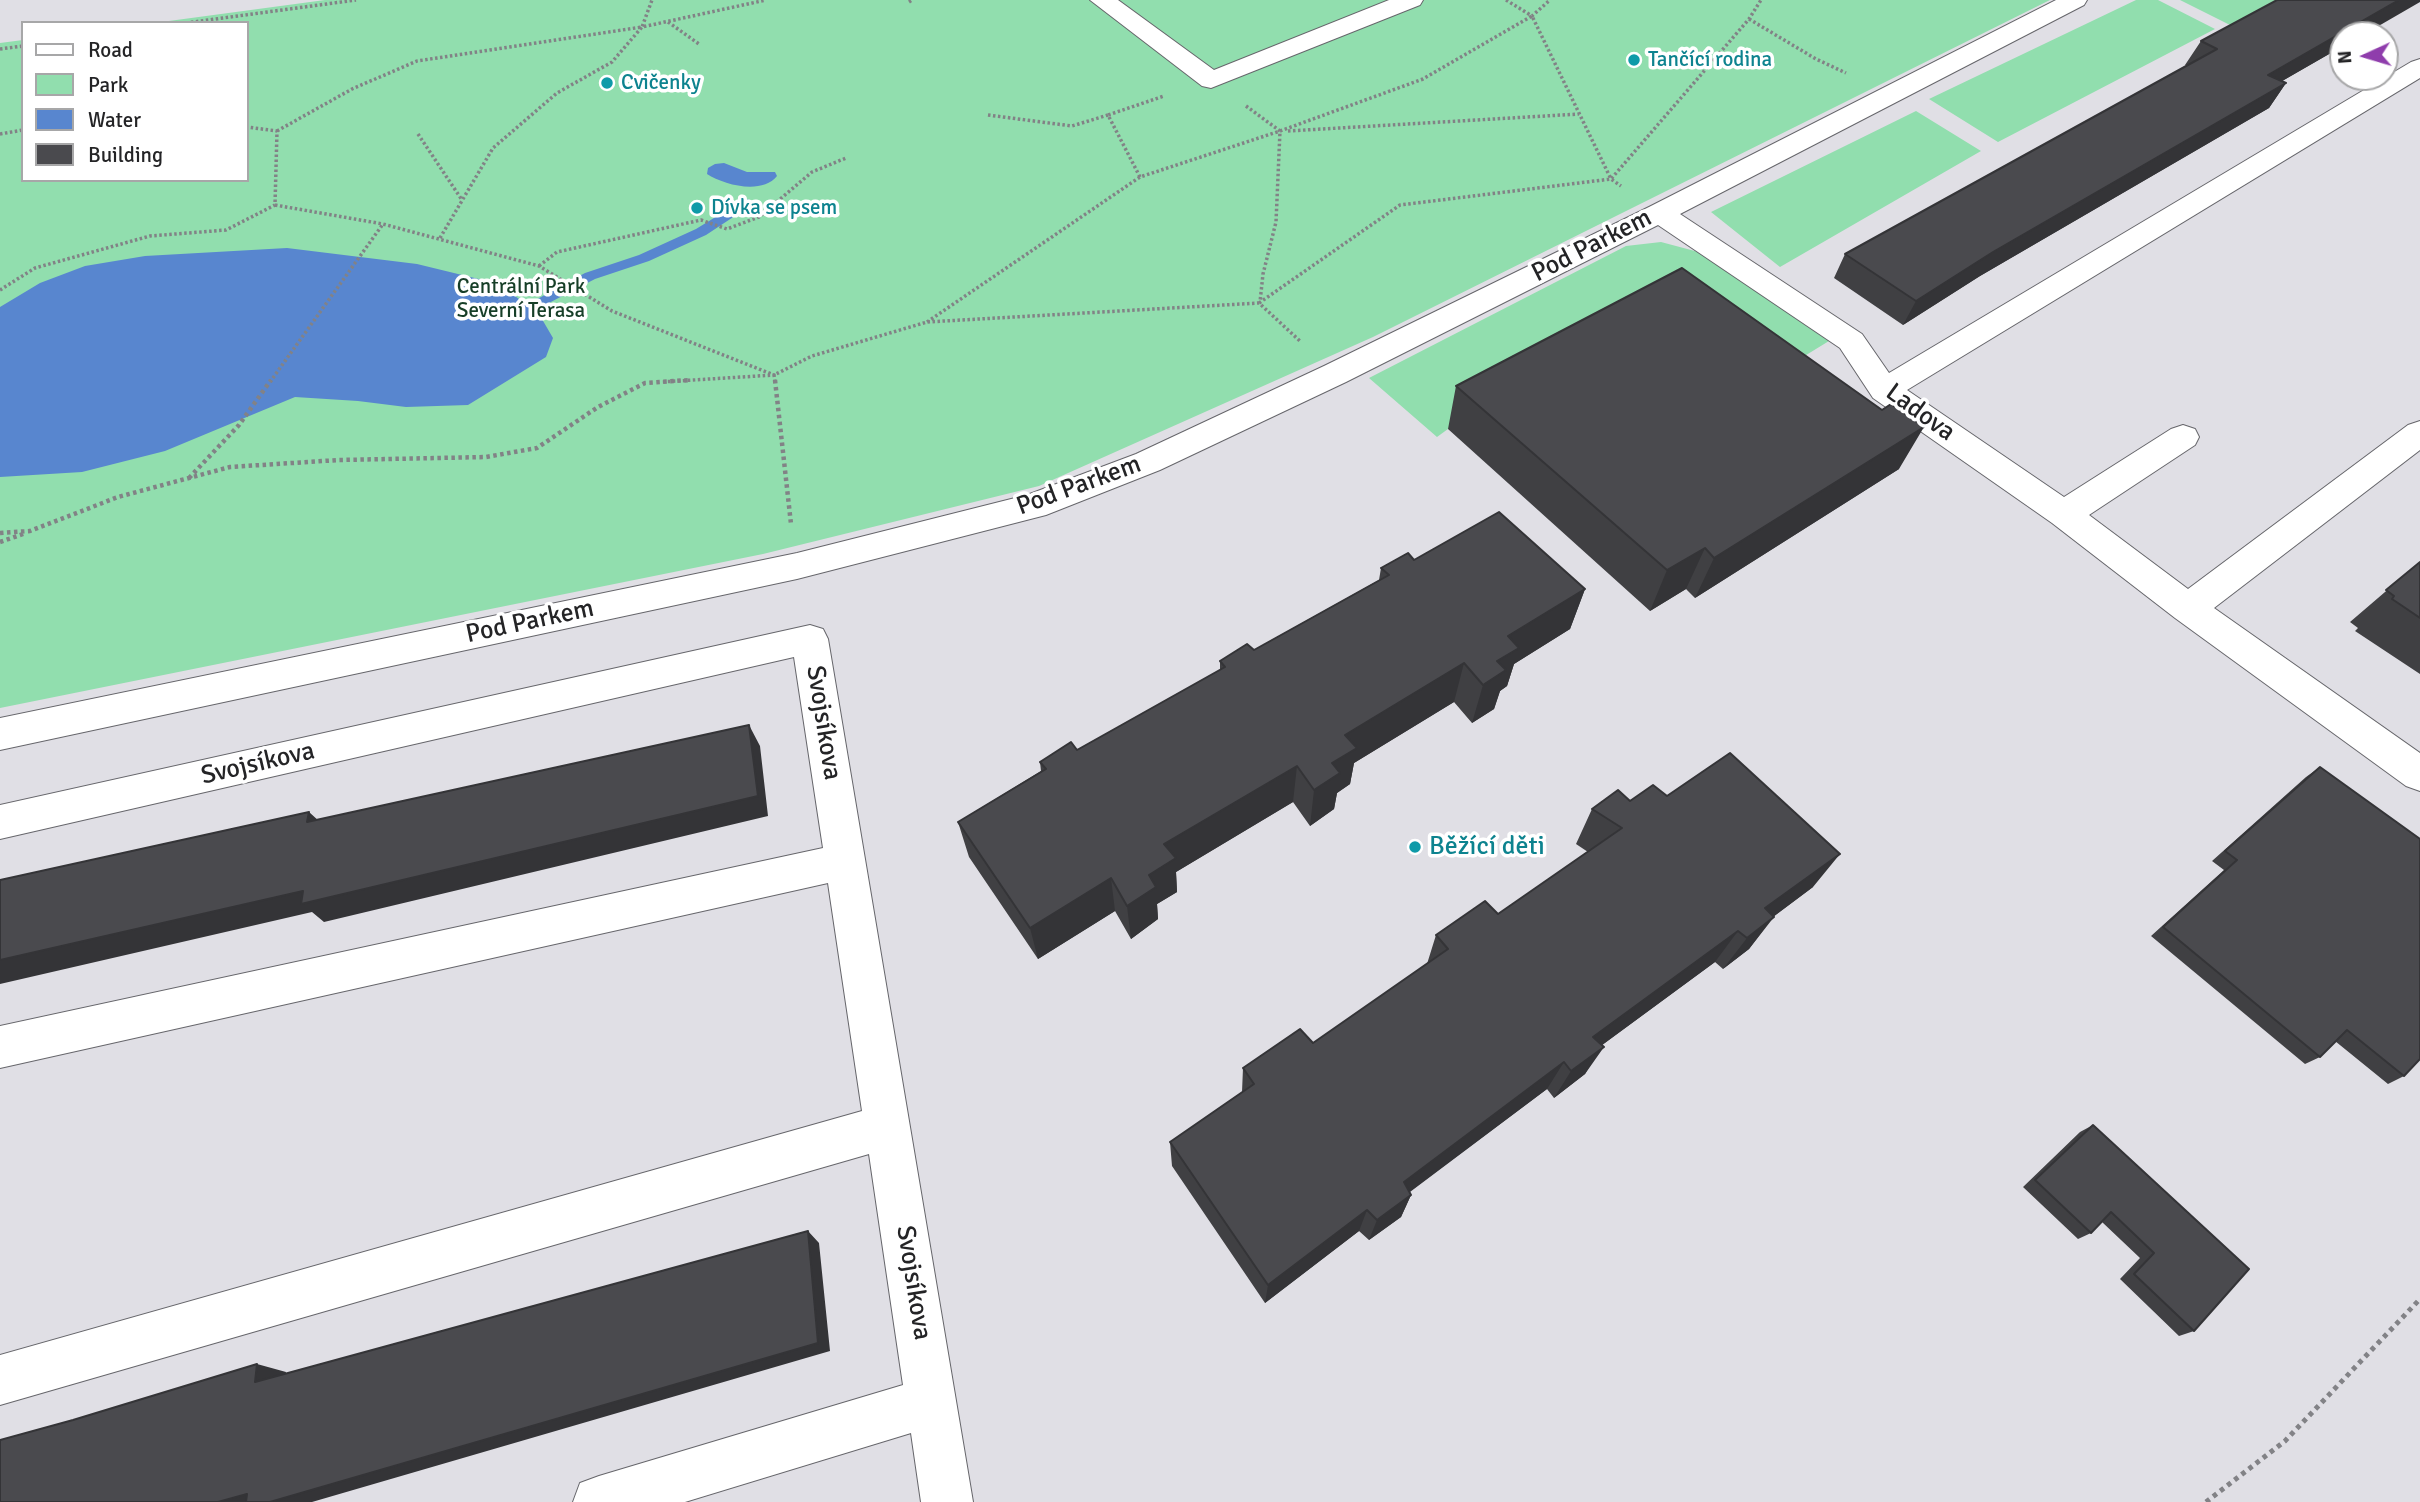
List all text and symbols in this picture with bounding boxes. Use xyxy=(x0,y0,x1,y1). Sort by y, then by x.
legend xyxy=(21,21,248,182)
north arrow xyxy=(2329,21,2399,91)
text: Road xyxy=(88,37,133,63)
place label: Tančící rodina xyxy=(1648,47,1772,73)
text: N xyxy=(2333,50,2357,65)
marker: Tančící rodina xyxy=(1626,52,1642,68)
place label: Cvičenky xyxy=(621,70,701,96)
text: Park xyxy=(88,72,128,98)
marker: Cvičenky xyxy=(599,75,615,91)
text: Water xyxy=(88,107,141,133)
text: Building xyxy=(88,142,163,168)
place label: Dívka se psem xyxy=(711,195,837,221)
marker: Dívka se psem xyxy=(689,200,705,216)
street label: Pod Parkem xyxy=(1527,203,1657,289)
park label: Centrální Park Severní Terasa xyxy=(457,274,585,324)
street label: Ladova xyxy=(1879,377,1961,449)
street label: Pod Parkem xyxy=(1012,449,1146,523)
street label: Pod Parkem xyxy=(463,593,597,651)
street label: Svojsíkova xyxy=(799,664,847,782)
street label: Svojsíkova xyxy=(198,736,318,792)
place label: Běžící děti xyxy=(1429,831,1545,863)
marker: Běžící děti xyxy=(1407,839,1423,855)
street label: Svojsíkova xyxy=(889,1224,937,1342)

